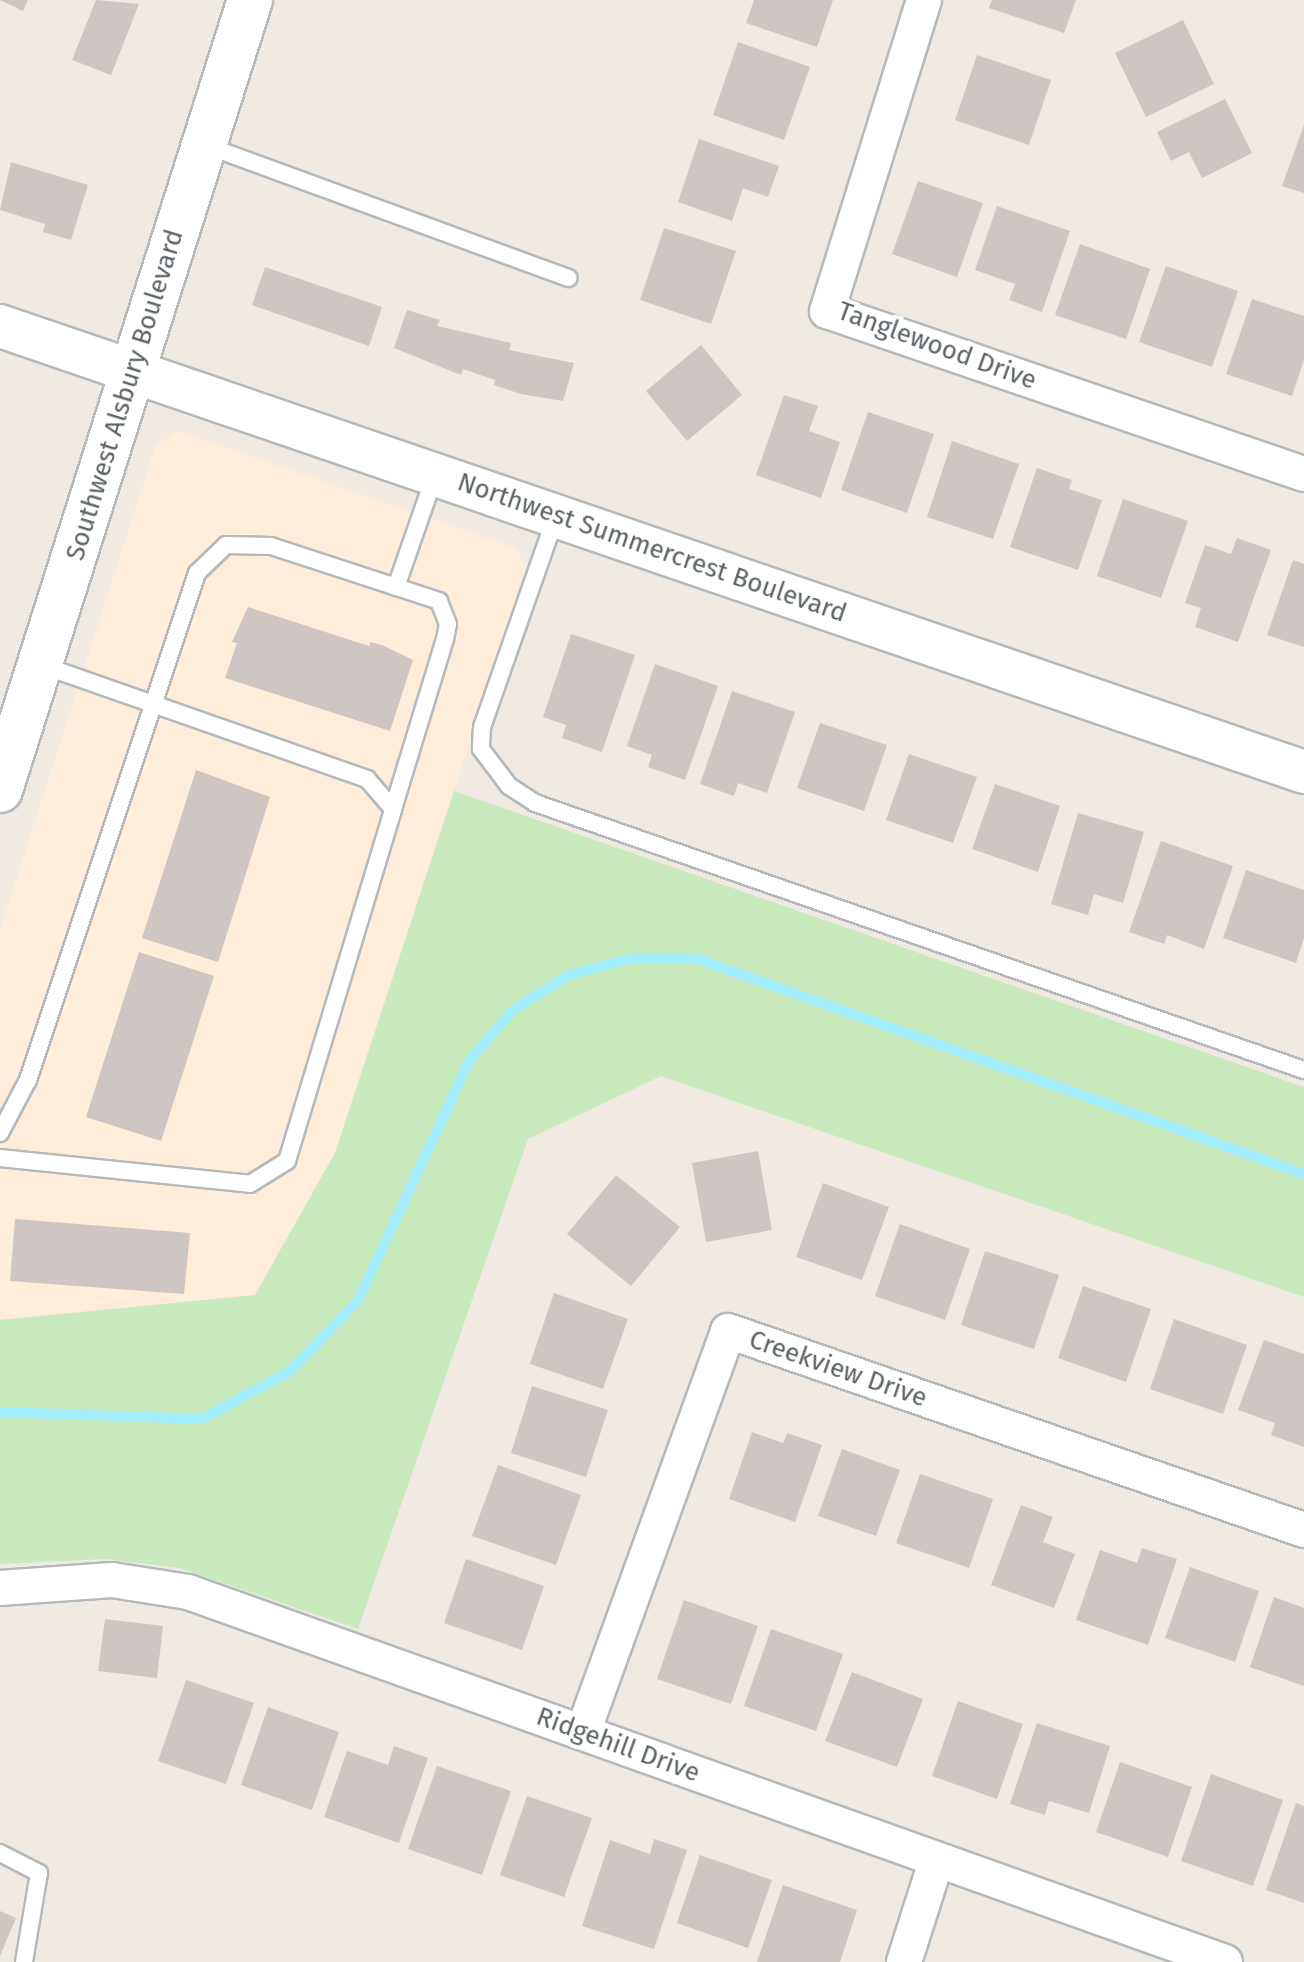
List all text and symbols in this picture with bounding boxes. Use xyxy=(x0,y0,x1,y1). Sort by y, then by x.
street label: Southwest Alsbury Boulevard xyxy=(60,226,190,564)
street label: Tanglewood Drive xyxy=(833,296,1041,396)
street label: Northwest Summercrest Boulevard xyxy=(453,467,851,629)
street label: Creekview Drive xyxy=(745,1324,931,1414)
street label: Ridgehill Drive xyxy=(532,1701,704,1789)

